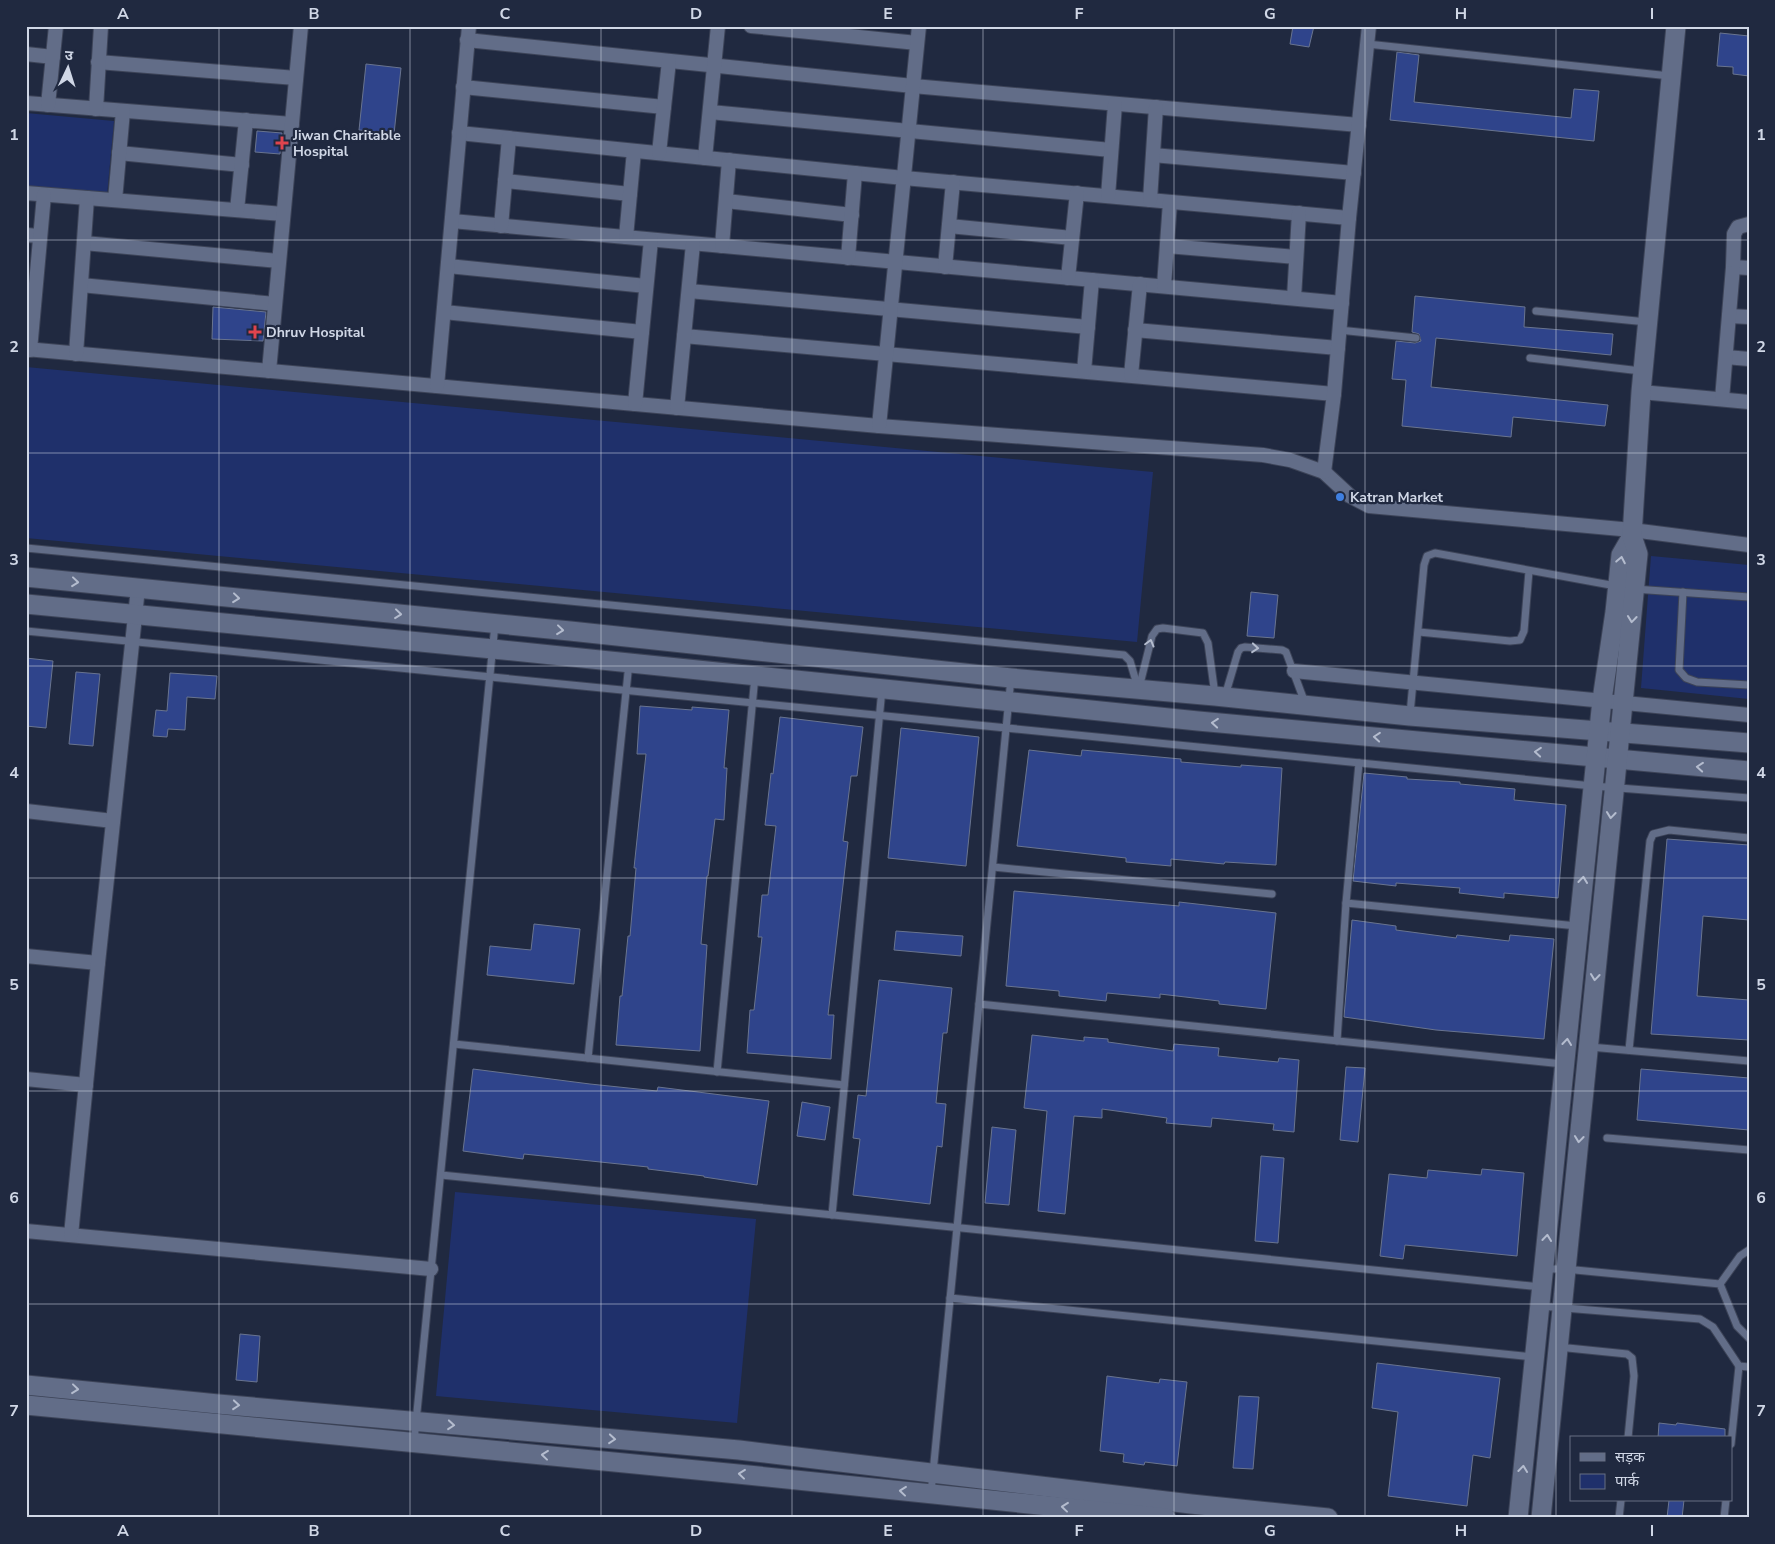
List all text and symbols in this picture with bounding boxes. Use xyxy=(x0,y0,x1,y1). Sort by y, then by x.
text: A xyxy=(117,3,129,25)
text: B xyxy=(308,3,320,25)
text: C xyxy=(500,3,511,25)
text: D xyxy=(690,3,702,25)
text: E xyxy=(883,3,893,25)
text: F xyxy=(1075,3,1084,25)
text: G xyxy=(1264,3,1276,25)
text: H xyxy=(1455,3,1467,25)
text: I xyxy=(1650,3,1654,25)
north arrow xyxy=(42,42,92,92)
text: उ xyxy=(64,46,74,65)
text: 1 xyxy=(9,124,19,146)
text: 1 xyxy=(1756,124,1766,146)
place label: Jiwan Charitable Hospital xyxy=(292,126,401,161)
marker: Jiwan Charitable Hospital xyxy=(275,136,289,150)
place label: Dhruv Hospital xyxy=(266,323,365,342)
marker: Dhruv Hospital xyxy=(248,325,262,339)
text: 2 xyxy=(9,336,19,358)
text: 2 xyxy=(1756,336,1766,358)
place label: Katran Market xyxy=(1350,488,1444,507)
marker: Katran Market xyxy=(1334,491,1346,503)
text: 3 xyxy=(9,549,19,571)
text: 3 xyxy=(1756,549,1766,571)
one-way arrow xyxy=(1615,556,1626,564)
one-way arrow xyxy=(71,576,79,587)
one-way arrow xyxy=(233,592,241,603)
one-way arrow xyxy=(395,608,403,619)
one-way arrow xyxy=(1627,615,1638,623)
one-way arrow xyxy=(556,624,564,635)
one-way arrow xyxy=(1145,640,1155,648)
one-way arrow xyxy=(1251,642,1259,653)
one-way arrow xyxy=(1210,717,1218,728)
one-way arrow xyxy=(1372,732,1380,743)
one-way arrow xyxy=(1534,747,1542,758)
text: 4 xyxy=(9,762,19,784)
one-way arrow xyxy=(1696,762,1704,773)
text: 4 xyxy=(1756,762,1766,784)
one-way arrow xyxy=(1606,811,1617,819)
one-way arrow xyxy=(1578,876,1589,884)
one-way arrow xyxy=(1590,973,1601,981)
text: 5 xyxy=(9,974,19,996)
text: 5 xyxy=(1756,974,1766,996)
one-way arrow xyxy=(1561,1037,1572,1045)
one-way arrow xyxy=(1574,1135,1585,1143)
text: 6 xyxy=(9,1187,19,1209)
text: 6 xyxy=(1756,1187,1766,1209)
one-way arrow xyxy=(1541,1234,1552,1242)
one-way arrow xyxy=(71,1384,79,1395)
text: 7 xyxy=(9,1400,19,1422)
one-way arrow xyxy=(233,1400,241,1411)
text: 7 xyxy=(1756,1400,1766,1422)
one-way arrow xyxy=(447,1419,455,1430)
one-way arrow xyxy=(609,1433,617,1444)
legend xyxy=(1570,1436,1732,1502)
text: सड़क xyxy=(1615,1447,1645,1467)
one-way arrow xyxy=(541,1450,549,1461)
one-way arrow xyxy=(1517,1465,1528,1473)
one-way arrow xyxy=(737,1469,745,1480)
text: पार्क xyxy=(1615,1471,1639,1491)
one-way arrow xyxy=(899,1486,907,1497)
one-way arrow xyxy=(1061,1502,1069,1513)
text: A xyxy=(117,1520,129,1542)
text: B xyxy=(308,1520,320,1542)
text: C xyxy=(500,1520,511,1542)
text: D xyxy=(690,1520,702,1542)
text: E xyxy=(883,1520,893,1542)
text: F xyxy=(1075,1520,1084,1542)
text: G xyxy=(1264,1520,1276,1542)
text: H xyxy=(1455,1520,1467,1542)
text: I xyxy=(1650,1520,1654,1542)

